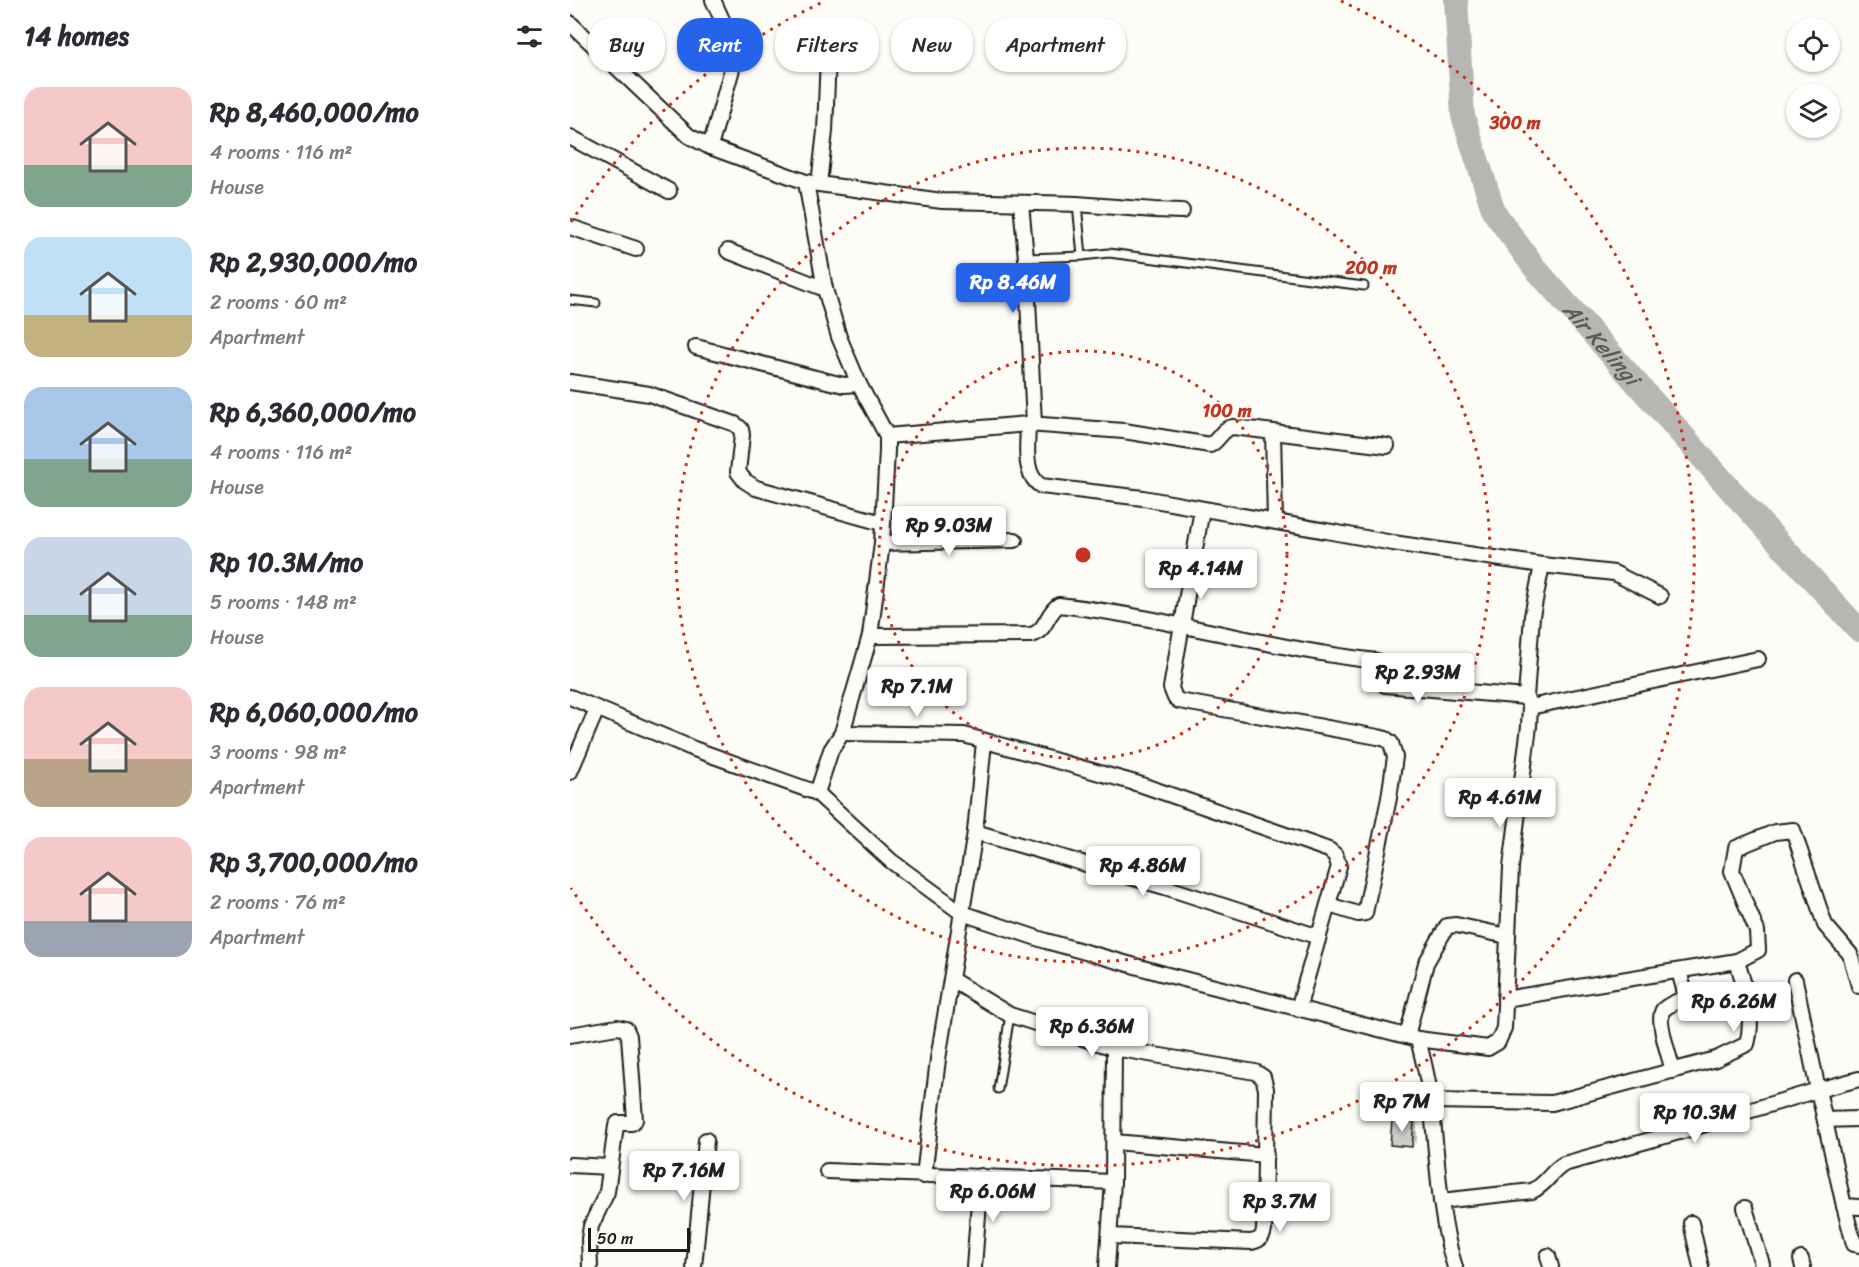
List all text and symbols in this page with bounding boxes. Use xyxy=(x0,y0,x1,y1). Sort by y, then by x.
text: 14 homes xyxy=(24,13,129,59)
chip: Buy xyxy=(588,18,665,72)
chip: Rent xyxy=(677,18,763,72)
chip: Filters xyxy=(775,18,879,72)
chip: New xyxy=(891,18,973,72)
chip: Apartment xyxy=(985,18,1126,72)
map controls xyxy=(1786,18,1840,138)
button: locate xyxy=(1786,18,1840,72)
icon: filters xyxy=(513,20,546,53)
button: layers xyxy=(1786,84,1840,138)
text: Rp 8,460,000/mo xyxy=(210,89,419,135)
text: 300 m xyxy=(1488,107,1541,139)
icon: home xyxy=(72,111,144,183)
text: 4 rooms · 116 m² xyxy=(210,135,352,170)
text: House xyxy=(210,170,264,205)
text: Rp 2,930,000/mo xyxy=(210,239,417,285)
text: 200 m xyxy=(1344,252,1397,284)
icon: home xyxy=(72,261,144,333)
pin: Rp 8.46M xyxy=(951,263,1075,314)
text: Rp 8.46M xyxy=(970,265,1056,300)
text: 2 rooms · 60 m² xyxy=(210,285,347,320)
water label: Air Kelingi xyxy=(1552,292,1653,398)
text: Apartment xyxy=(210,320,304,355)
text: Rp 6,360,000/mo xyxy=(210,389,416,435)
text: 100 m xyxy=(1203,395,1252,427)
icon: home xyxy=(72,411,144,483)
text: 4 rooms · 116 m² xyxy=(210,435,352,470)
text: House xyxy=(210,470,264,505)
pin: Rp 9.03M xyxy=(887,506,1011,557)
text: Rp 9.03M xyxy=(906,508,992,543)
text: Rp 10.3M/mo xyxy=(210,539,363,585)
centre of rings xyxy=(1073,545,1093,565)
pin: Rp 4.14M xyxy=(1139,549,1263,600)
text: Rp 4.14M xyxy=(1159,551,1243,586)
icon: home xyxy=(72,561,144,633)
text: 5 rooms · 148 m² xyxy=(210,585,357,620)
text: House xyxy=(210,620,264,655)
pin: Rp 2.93M xyxy=(1356,653,1480,704)
text: Rp 2.93M xyxy=(1375,655,1461,690)
pin: Rp 7.1M xyxy=(862,667,972,718)
text: Rp 7.1M xyxy=(881,669,953,704)
text: Rp 6,060,000/mo xyxy=(210,689,418,735)
icon: home xyxy=(72,711,144,783)
text: 3 rooms · 98 m² xyxy=(210,735,347,770)
text: Apartment xyxy=(210,770,304,805)
pin: Rp 4.61M xyxy=(1438,778,1562,829)
text: Rp 4.61M xyxy=(1459,780,1541,815)
text: Rp 3,700,000/mo xyxy=(210,839,418,885)
pin: Rp 4.86M xyxy=(1081,846,1205,897)
text: Rp 4.86M xyxy=(1100,848,1186,883)
icon: home xyxy=(72,861,144,933)
text: 2 rooms · 76 m² xyxy=(210,885,346,920)
text: Apartment xyxy=(210,920,304,955)
pin: Rp 6.26M xyxy=(1672,982,1796,1033)
text: Rp 6.26M xyxy=(1692,984,1776,1019)
pin: Rp 6.36M xyxy=(1030,1007,1154,1058)
text: Rp 6.36M xyxy=(1050,1009,1134,1044)
pin: Rp 7M xyxy=(1360,1082,1444,1133)
text: Rp 7M xyxy=(1374,1084,1430,1119)
pin: Rp 10.3M xyxy=(1633,1093,1757,1144)
text: Rp 10.3M xyxy=(1654,1095,1736,1130)
pin: Rp 7.16M xyxy=(622,1151,746,1202)
text: Rp 7.16M xyxy=(643,1153,725,1188)
pin: Rp 6.06M xyxy=(931,1172,1055,1223)
text: Rp 6.06M xyxy=(950,1174,1036,1209)
pin: Rp 3.7M xyxy=(1225,1182,1335,1233)
text: Rp 3.7M xyxy=(1243,1184,1317,1219)
text: 50 m xyxy=(597,1224,633,1253)
scale bar xyxy=(588,1225,690,1252)

